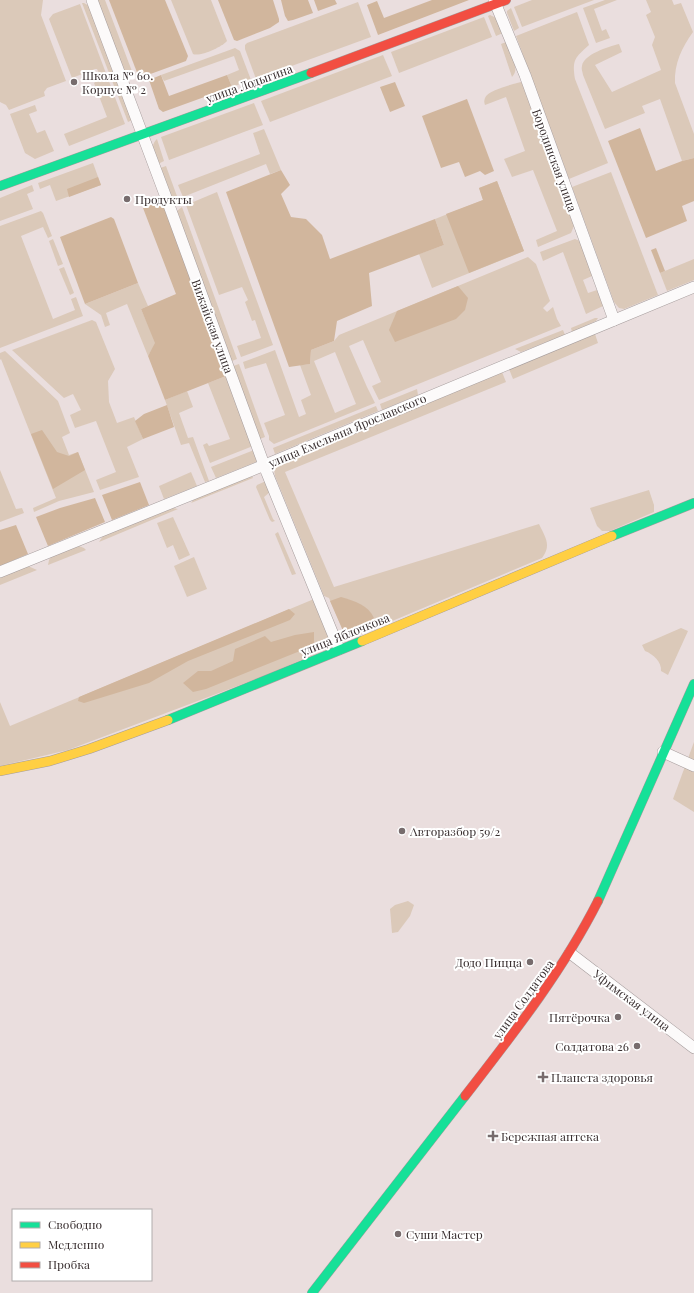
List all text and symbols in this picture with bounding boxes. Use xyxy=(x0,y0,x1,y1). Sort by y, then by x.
street label: улица Лодыгина xyxy=(203,60,295,106)
place label: Школа № 60. Корпус № 2 xyxy=(82,67,153,97)
marker: Школа № 60. Корпус № 2 xyxy=(69,77,79,87)
street label: Бородинская улица xyxy=(529,106,581,214)
place label: Продукты xyxy=(135,191,192,207)
marker: Продукты xyxy=(122,194,132,204)
street label: Вижайская улица xyxy=(189,277,237,375)
street label: улица Емельяна Ярославского xyxy=(265,389,429,471)
street label: улица Яблочкова xyxy=(297,609,392,659)
place label: Авторазбор 59/2 xyxy=(409,823,501,839)
marker: Авторазбор 59/2 xyxy=(397,826,407,836)
place label: Додо Пицца xyxy=(456,954,522,970)
street label: улица Солдатова xyxy=(488,956,557,1043)
marker: Додо Пицца xyxy=(525,957,535,967)
street label: Уфимская улица xyxy=(589,965,674,1034)
place label: Пятёрочка xyxy=(549,1009,610,1025)
marker: Пятёрочка xyxy=(613,1012,623,1022)
place label: Солдатова 26 xyxy=(555,1038,629,1054)
marker: Солдатова 26 xyxy=(632,1041,642,1051)
place label: Планета здоровья xyxy=(551,1069,654,1085)
marker: Планета здоровья xyxy=(538,1072,548,1082)
place label: Бережная аптека xyxy=(501,1128,599,1144)
marker: Бережная аптека xyxy=(488,1131,498,1141)
legend xyxy=(12,1209,152,1281)
text: Свободно xyxy=(48,1216,103,1232)
place label: Суши Мастер xyxy=(406,1226,483,1242)
marker: Суши Мастер xyxy=(393,1229,403,1239)
text: Медленно xyxy=(48,1236,105,1252)
text: Пробка xyxy=(48,1256,90,1272)

